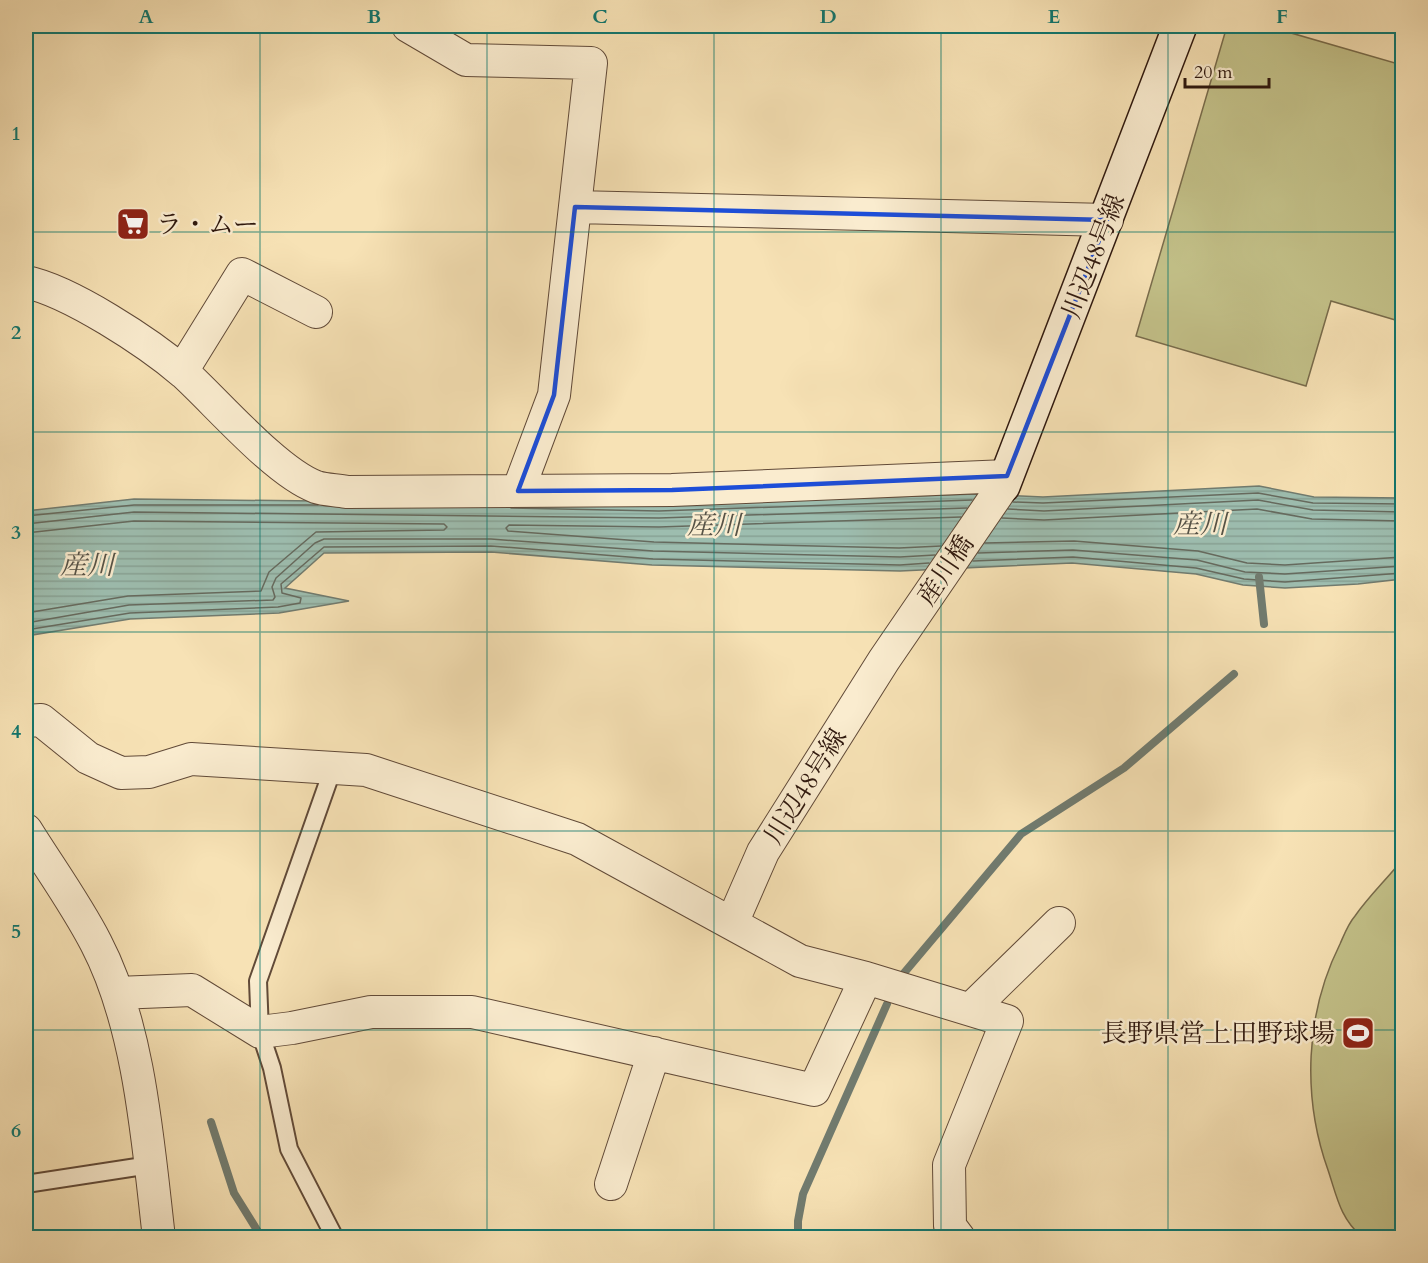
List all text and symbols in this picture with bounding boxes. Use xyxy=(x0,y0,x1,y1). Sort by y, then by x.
text: A xyxy=(138,3,154,30)
text: B xyxy=(367,3,381,30)
text: C xyxy=(592,3,608,30)
text: D xyxy=(819,3,837,30)
text: E xyxy=(1048,3,1060,30)
text: F xyxy=(1276,3,1288,30)
scale bar xyxy=(1185,51,1269,89)
text: 20 m xyxy=(1194,60,1233,85)
text: 1 xyxy=(11,120,21,147)
street label: 川辺48号線 xyxy=(1054,189,1133,323)
supermarket icon: ラ・ムー xyxy=(115,206,151,242)
place label: ラ・ムー xyxy=(156,207,259,242)
text: 2 xyxy=(11,319,21,346)
water label: 産川 xyxy=(1173,506,1230,543)
water label: 産川 xyxy=(687,507,744,544)
text: 3 xyxy=(11,519,21,546)
street label: 産川橋 xyxy=(909,528,982,612)
water label: 産川 xyxy=(60,547,117,584)
text: 4 xyxy=(11,718,21,745)
street label: 川辺48号線 xyxy=(756,722,855,851)
text: 5 xyxy=(11,918,21,945)
sports icon: 長野県営上田野球場 xyxy=(1340,1015,1376,1051)
place label: 長野県営上田野球場 xyxy=(1101,1016,1335,1051)
text: 6 xyxy=(11,1117,21,1144)

